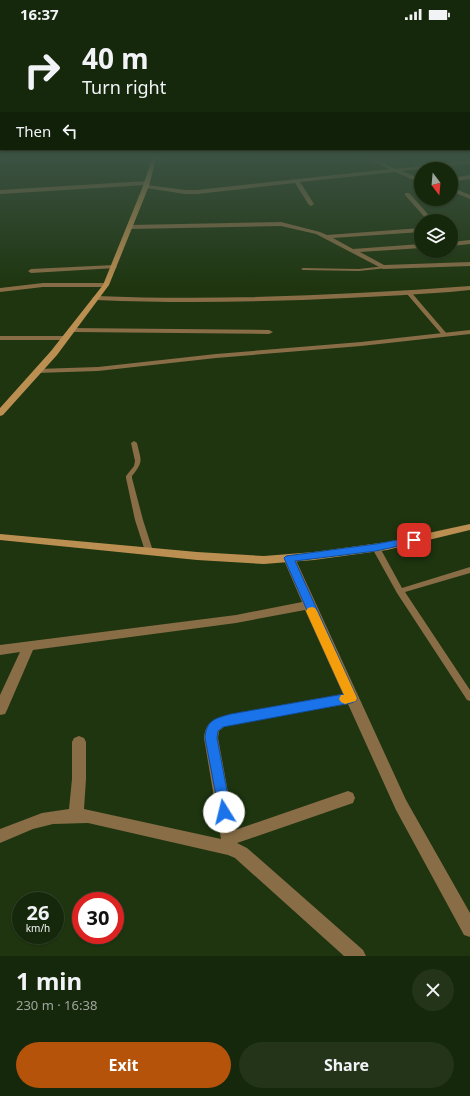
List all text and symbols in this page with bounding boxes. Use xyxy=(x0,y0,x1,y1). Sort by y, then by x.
text: 16:37 xyxy=(20,4,59,24)
text: 40 m xyxy=(82,39,149,77)
icon: right xyxy=(16,44,68,96)
text: Turn right xyxy=(82,75,166,99)
icon: left xyxy=(59,120,81,142)
text: Then xyxy=(16,121,51,141)
north arrow xyxy=(414,162,458,206)
map controls xyxy=(414,162,458,258)
button: layers xyxy=(414,214,458,258)
pin xyxy=(397,523,431,557)
icon: arrive xyxy=(403,529,425,551)
position arrow xyxy=(203,791,245,833)
speed limit sign: 30 xyxy=(72,892,124,944)
text: 26 xyxy=(27,899,49,926)
text: km/h xyxy=(26,921,50,935)
text: 1 min xyxy=(16,964,82,997)
button: close xyxy=(412,969,454,1011)
text: 230 m · 16:38 xyxy=(16,996,97,1014)
button: Exit xyxy=(16,1042,231,1088)
button: Share xyxy=(239,1042,454,1088)

